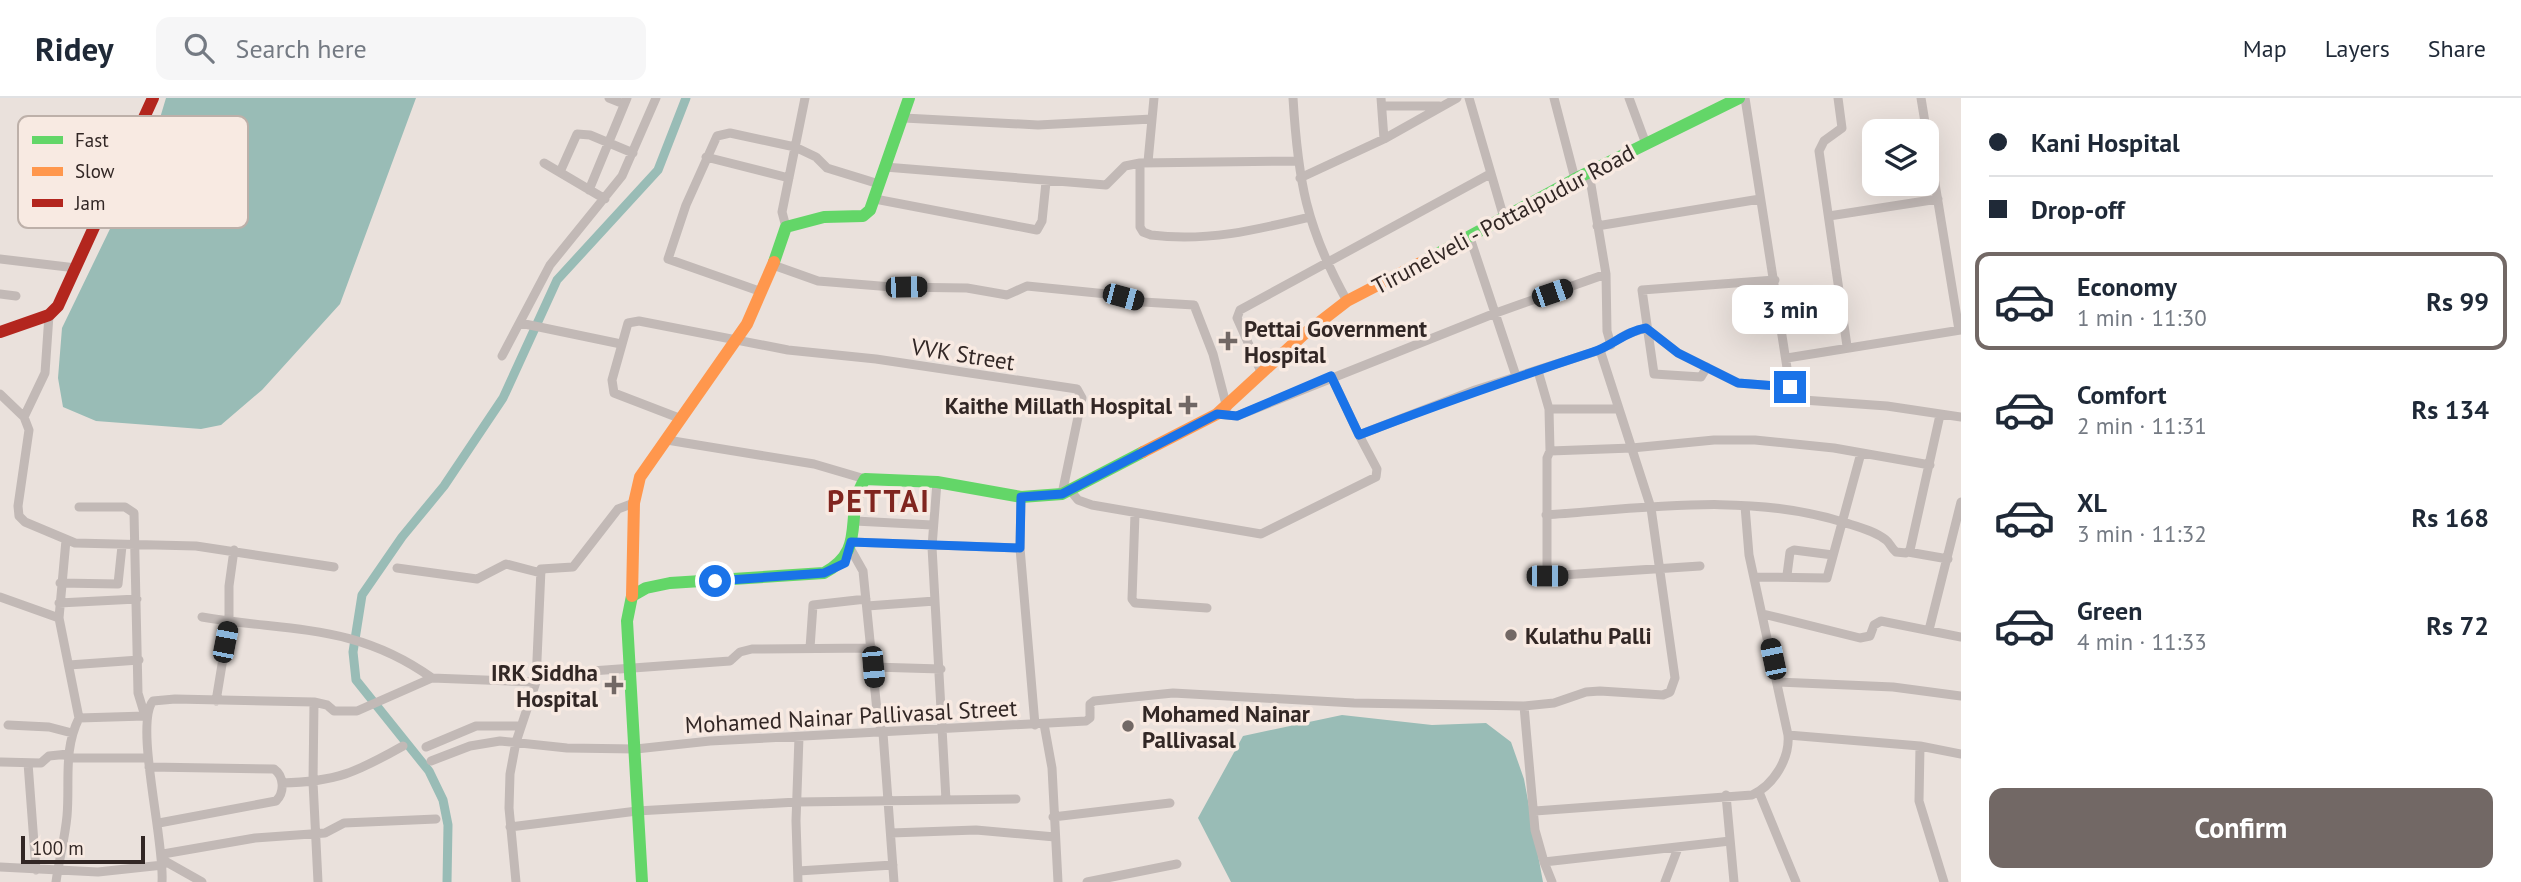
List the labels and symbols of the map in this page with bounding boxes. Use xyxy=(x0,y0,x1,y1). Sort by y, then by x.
legend xyxy=(18,116,248,228)
text: Fast xyxy=(75,128,109,152)
street label: Tirunelveli - Pottalpudur Road xyxy=(1367,137,1639,301)
text: Slow xyxy=(75,159,115,183)
text: Jam xyxy=(74,191,105,215)
car xyxy=(885,276,928,298)
car xyxy=(1529,276,1576,310)
car xyxy=(1100,281,1147,313)
callout: 3 min xyxy=(1732,286,1848,334)
place label: Pettai Government Hospital xyxy=(1244,314,1427,369)
street label: VVK Street xyxy=(908,331,1017,377)
marker: Pettai Government Hospital xyxy=(1218,331,1238,351)
route end xyxy=(1774,371,1806,403)
place label: Kaithe Millath Hospital xyxy=(945,391,1172,420)
marker: Kaithe Millath Hospital xyxy=(1178,395,1198,415)
district label: PETTAI xyxy=(827,481,931,520)
route start xyxy=(699,565,731,597)
car xyxy=(1527,566,1569,587)
car xyxy=(211,619,240,665)
place label: Kulathu Palli xyxy=(1525,621,1652,650)
marker: Kulathu Palli xyxy=(1503,627,1519,643)
car xyxy=(1759,636,1788,682)
car xyxy=(861,645,886,689)
place label: IRK Siddha Hospital xyxy=(491,658,598,713)
marker: IRK Siddha Hospital xyxy=(604,675,624,695)
street label: Mohamed Nainar Pallivasal Street xyxy=(684,693,1018,739)
place label: Mohamed Nainar Pallivasal xyxy=(1142,699,1311,754)
marker: Mohamed Nainar Pallivasal xyxy=(1120,718,1136,734)
scale bar xyxy=(21,833,145,865)

